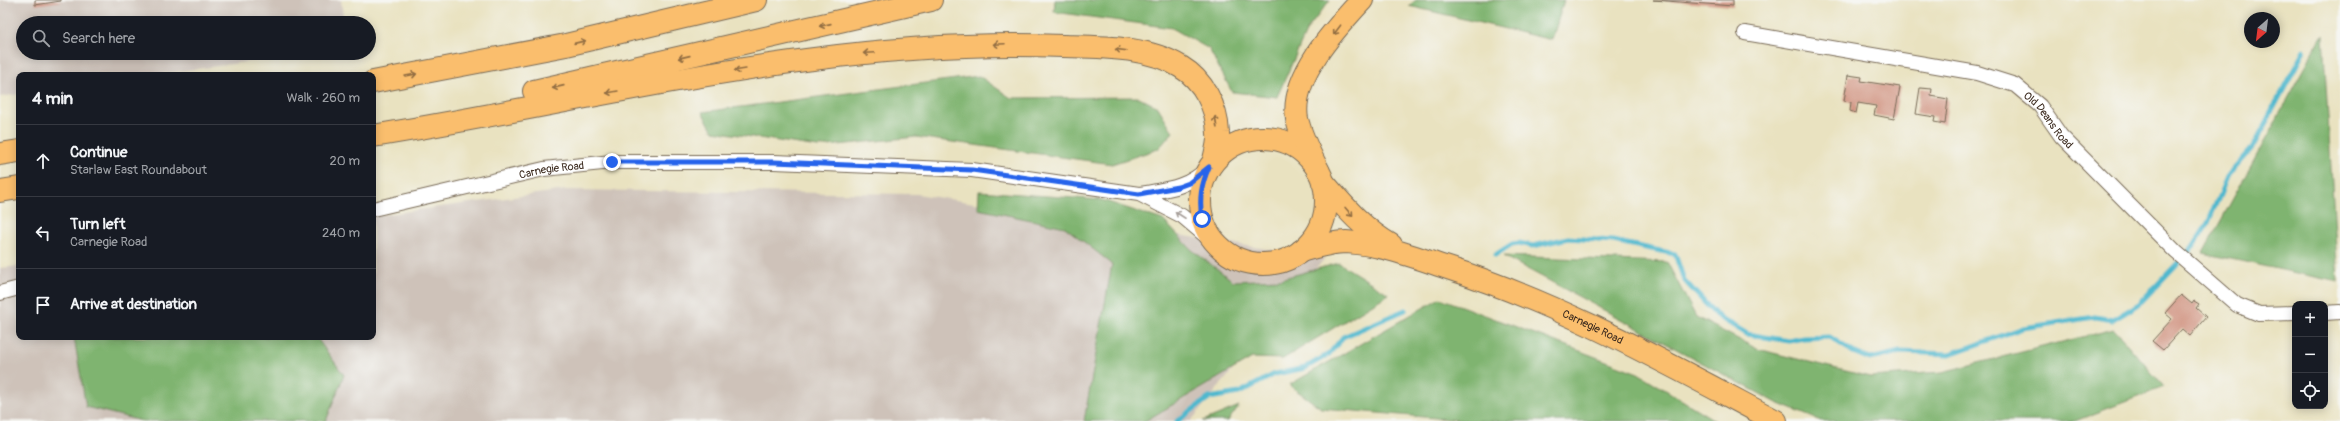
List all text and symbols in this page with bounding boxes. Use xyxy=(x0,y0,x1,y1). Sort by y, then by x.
north arrow xyxy=(2244,12,2280,48)
search box xyxy=(16,16,376,60)
one-way arrow xyxy=(818,21,831,29)
one-way arrow xyxy=(1332,24,1341,35)
icon: search xyxy=(30,27,52,49)
text: Search here xyxy=(62,29,135,48)
one-way arrow xyxy=(573,37,586,45)
one-way arrow xyxy=(993,40,1006,47)
one-way arrow xyxy=(1115,46,1128,53)
one-way arrow xyxy=(863,49,876,56)
one-way arrow xyxy=(678,54,691,62)
one-way arrow xyxy=(734,66,747,74)
one-way arrow xyxy=(404,71,417,79)
one-way arrow xyxy=(552,83,565,91)
text: 4 min xyxy=(32,88,73,109)
one-way arrow xyxy=(606,89,619,97)
street label: Old Deans Road xyxy=(2021,89,2076,151)
text: Walk · 260 m xyxy=(286,90,360,106)
one-way arrow xyxy=(1212,116,1220,129)
text: Continue xyxy=(70,143,128,162)
icon: ahead xyxy=(32,150,54,172)
text: 20 m xyxy=(329,153,360,169)
route end xyxy=(603,153,621,171)
street label: Carnegie Road xyxy=(518,158,585,181)
text: Starlaw East Roundabout xyxy=(70,162,207,178)
one-way arrow xyxy=(1344,206,1353,217)
route start xyxy=(1193,210,1211,228)
one-way arrow xyxy=(1175,211,1186,219)
text: Turn left xyxy=(70,215,126,234)
icon: left xyxy=(32,222,54,244)
text: 240 m xyxy=(322,225,360,241)
text: Carnegie Road xyxy=(70,234,147,250)
icon: arrive xyxy=(32,294,54,316)
text: Arrive at destination xyxy=(70,295,197,314)
map controls xyxy=(2292,301,2328,409)
button: + xyxy=(2292,301,2328,337)
street label: Carnegie Road xyxy=(1560,307,1625,347)
button: − xyxy=(2292,337,2328,373)
button: locate xyxy=(2292,373,2328,409)

